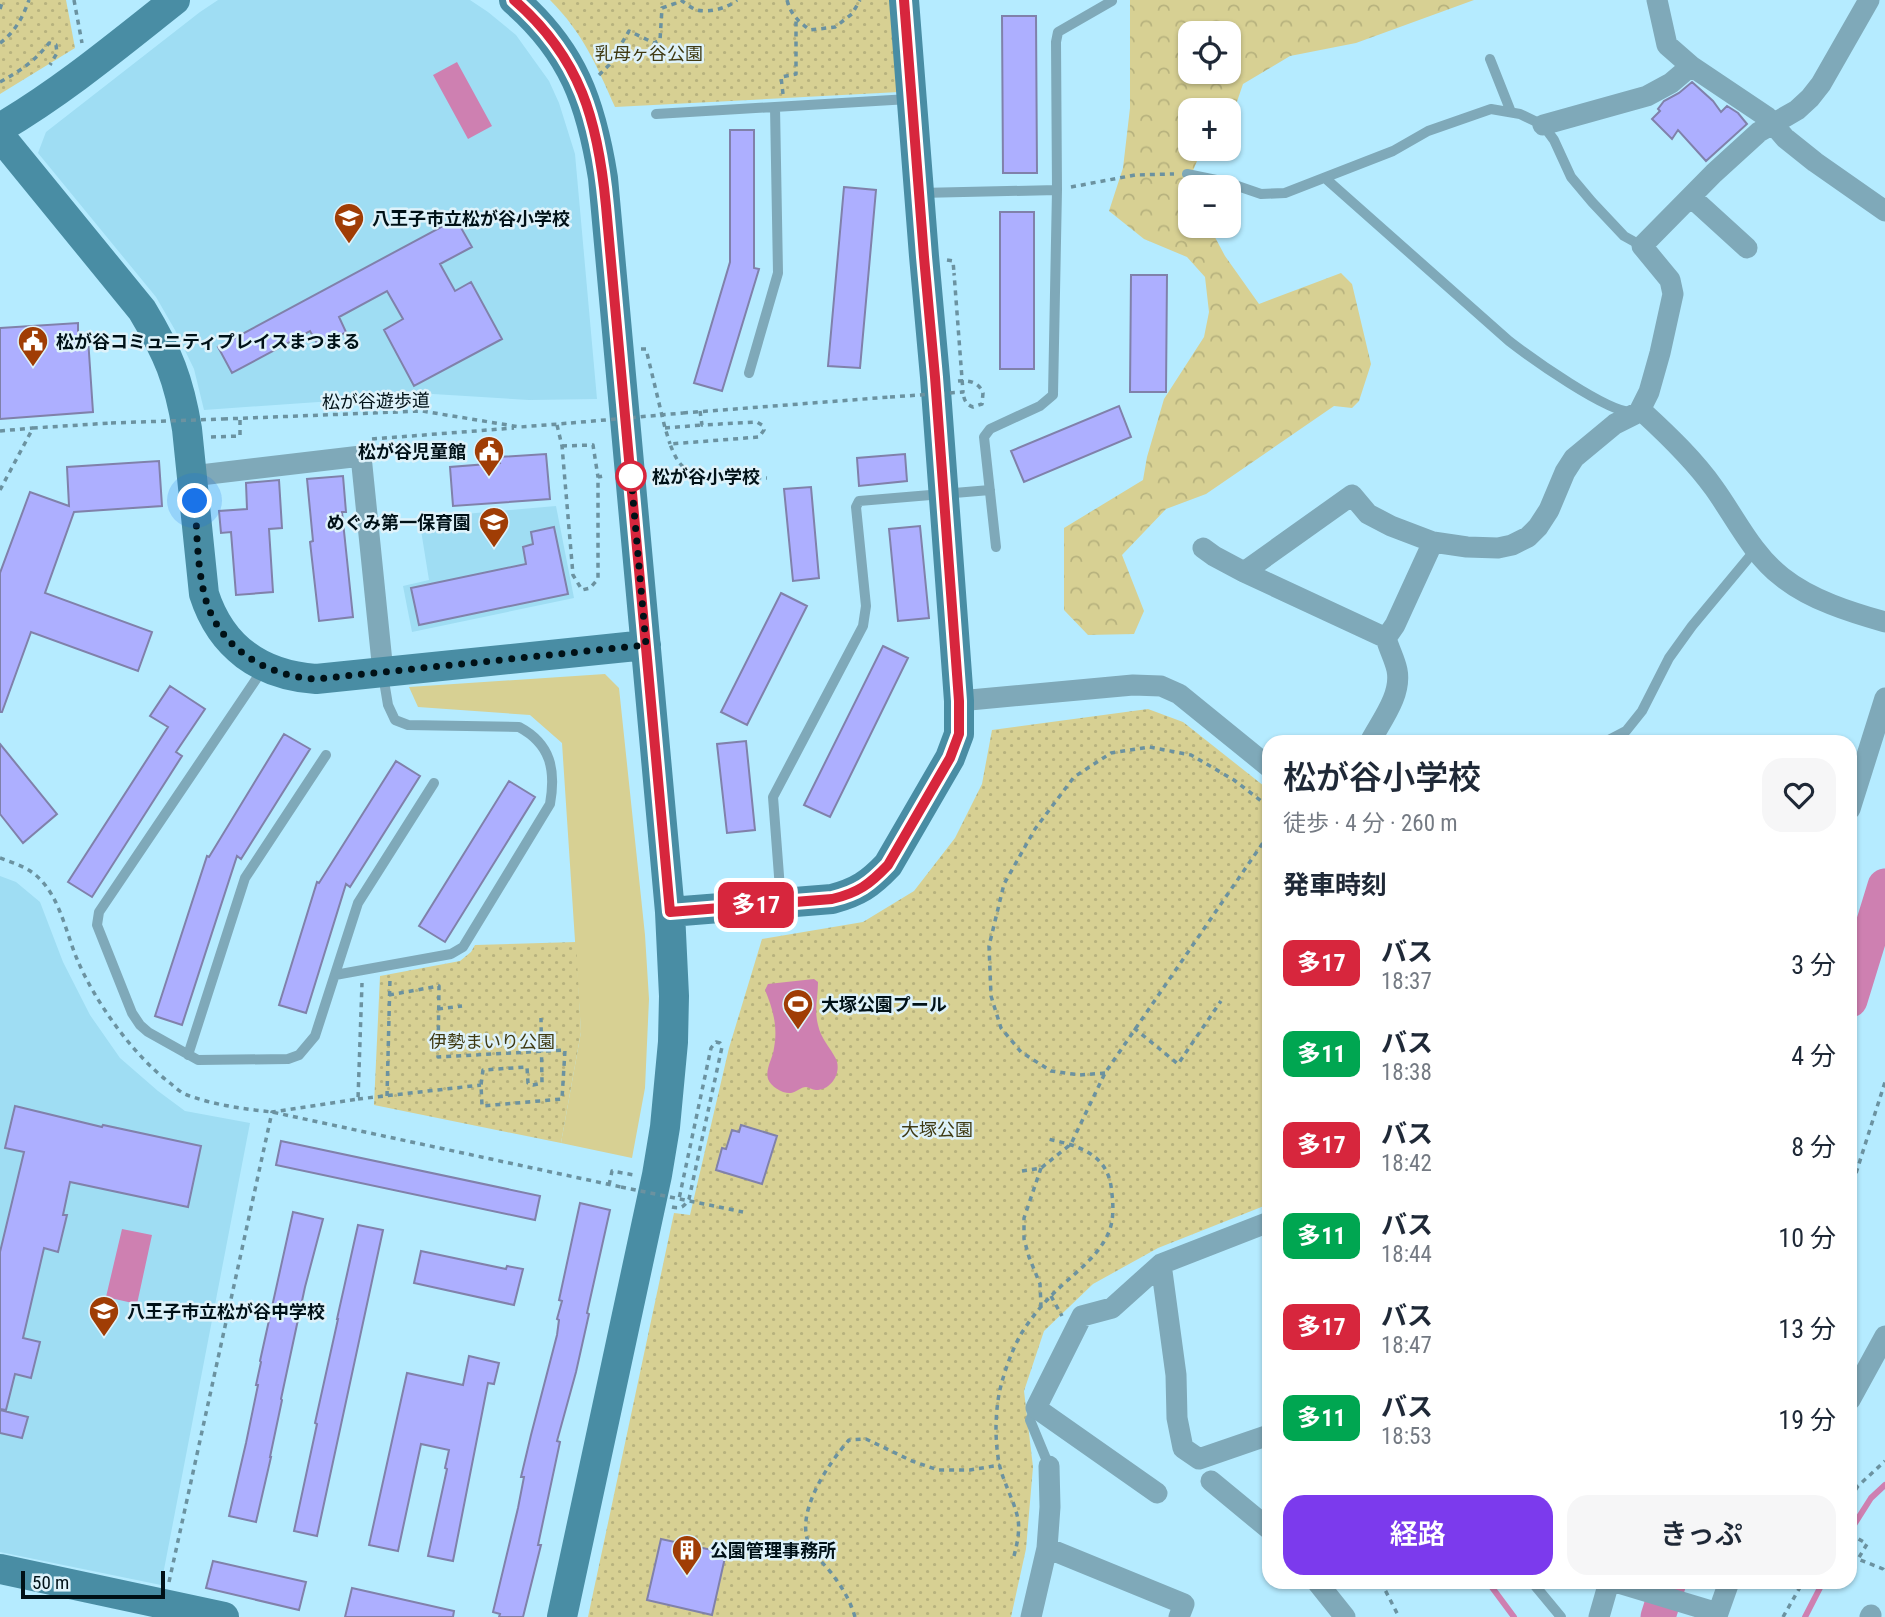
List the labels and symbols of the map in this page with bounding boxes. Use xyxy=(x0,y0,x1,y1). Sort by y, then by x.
park label: 乳母ヶ谷公園 xyxy=(595,43,703,64)
school or university icon: 八王子市立松が谷小学校 xyxy=(332,201,366,245)
place label: 八王子市立松が谷小学校 xyxy=(372,208,570,229)
public building icon: 松が谷コミュニティプレイスまつまる xyxy=(16,324,50,368)
place label: 松が谷コミュニティプレイスまつまる xyxy=(56,331,360,352)
street label: 松が谷遊歩道 xyxy=(322,390,430,412)
public building icon: 松が谷児童館 xyxy=(472,434,506,478)
place label: 松が谷児童館 xyxy=(358,441,466,462)
marker: 松が谷小学校 xyxy=(616,461,646,491)
place label: 松が谷小学校 xyxy=(652,466,760,487)
your location xyxy=(177,483,212,518)
school or university icon: めぐみ第一保育園 xyxy=(477,505,511,549)
place label: めぐみ第一保育園 xyxy=(326,512,471,533)
line badge: 多17 xyxy=(716,882,796,928)
sports icon: 大塚公園プール xyxy=(781,987,815,1031)
place label: 大塚公園プール xyxy=(821,994,947,1015)
park label: 伊勢まいり公園 xyxy=(429,1031,555,1052)
park label: 大塚公園 xyxy=(901,1119,973,1140)
school or university icon: 八王子市立松が谷中学校 xyxy=(87,1294,121,1338)
place label: 八王子市立松が谷中学校 xyxy=(127,1301,325,1322)
building icon: 公園管理事務所 xyxy=(670,1533,704,1577)
place label: 公園管理事務所 xyxy=(710,1540,836,1561)
scale bar xyxy=(21,1568,164,1600)

